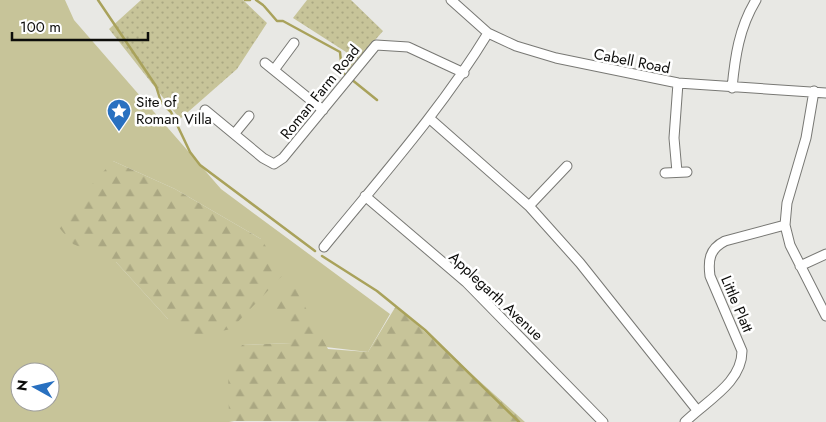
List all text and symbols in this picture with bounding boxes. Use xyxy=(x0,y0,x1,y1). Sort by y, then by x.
scale bar xyxy=(12,10,149,42)
text: 100 m xyxy=(20,16,61,38)
street label: Roman Farm Road xyxy=(275,40,365,144)
street label: Cabell Road xyxy=(592,43,672,79)
place label: Site of Roman Villa xyxy=(136,91,212,130)
place icon: Site of Roman Villa xyxy=(106,98,132,132)
street label: Applegarth Avenue xyxy=(444,246,548,346)
street label: Little Platt xyxy=(715,272,759,336)
north arrow xyxy=(10,362,60,412)
text: N xyxy=(11,378,33,392)

